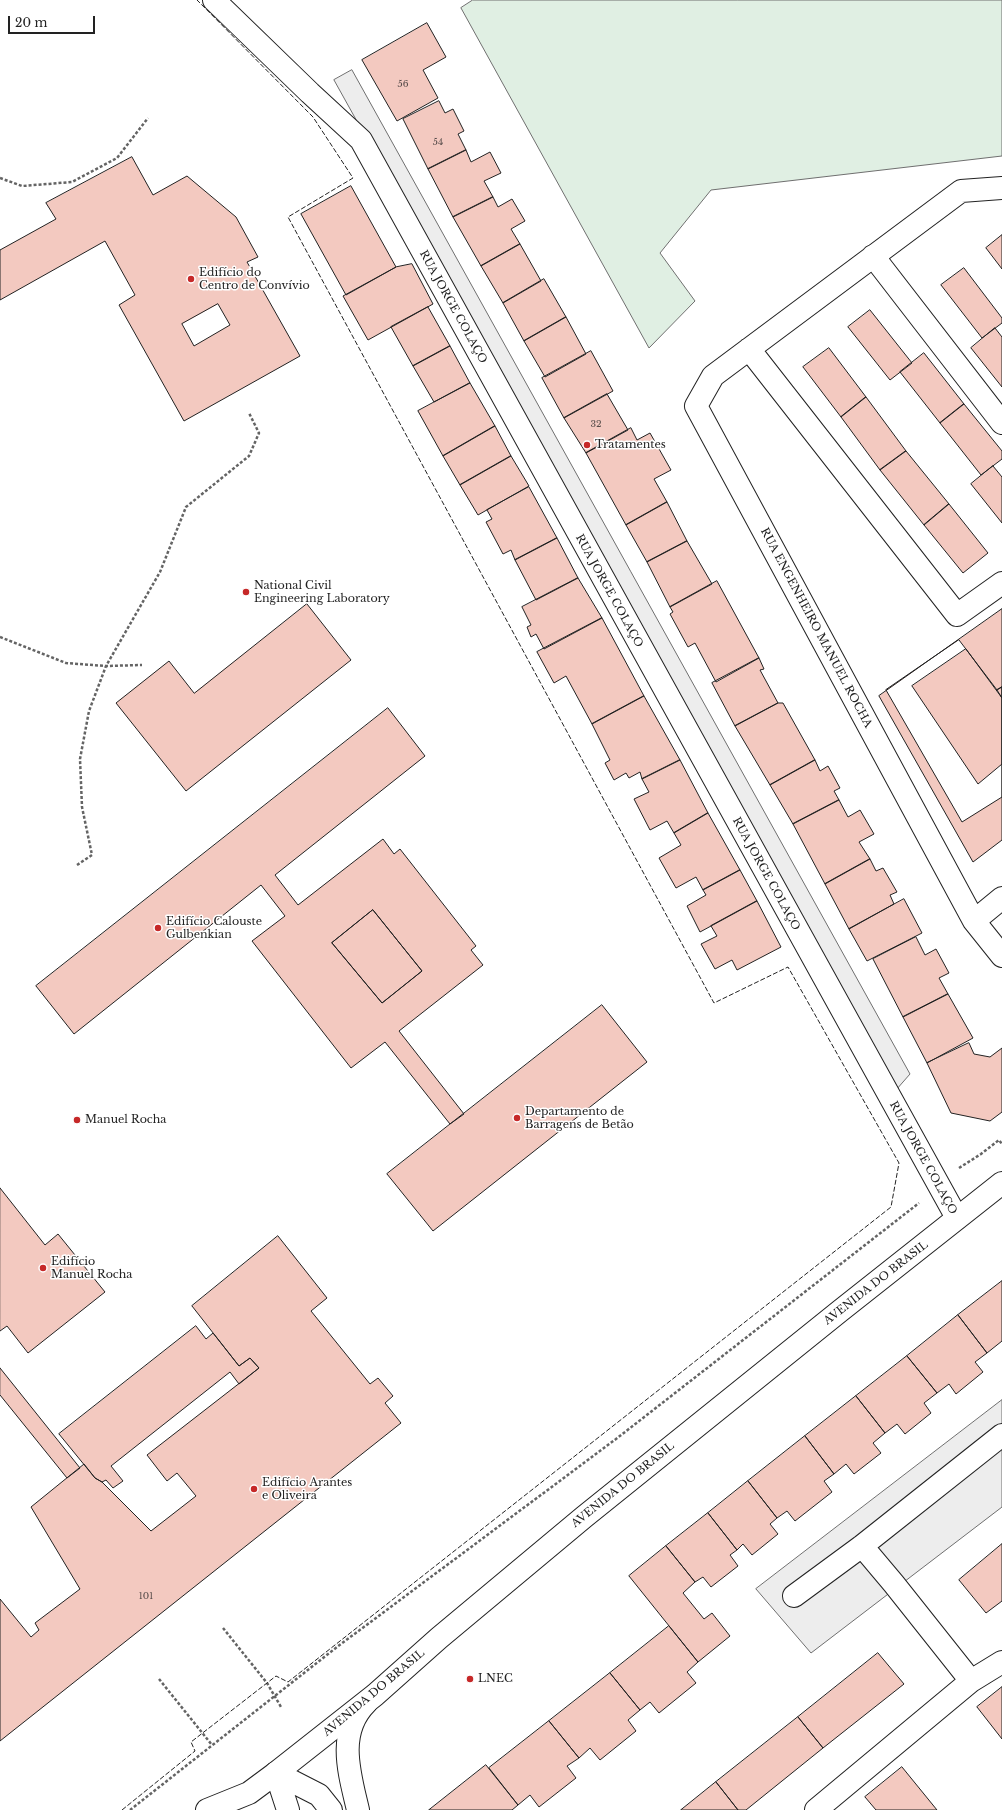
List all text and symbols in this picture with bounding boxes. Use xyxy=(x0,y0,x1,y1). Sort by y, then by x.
scale bar xyxy=(10,8,97,34)
text: 20 m xyxy=(15,15,47,30)
house number: 56 xyxy=(398,79,408,89)
house number: 54 xyxy=(433,137,443,147)
street label: RUA JORGE COLAÇO xyxy=(416,248,490,366)
place label: Edifício do Centro de Convívio xyxy=(199,266,310,292)
marker: Edifício do Centro de Convívio xyxy=(186,274,196,284)
house number: 32 xyxy=(590,419,602,429)
place label: Tratamentes xyxy=(595,438,666,452)
marker: Tratamentes xyxy=(582,440,592,450)
street label: RUA ENGENHEIRO MANUEL ROCHA xyxy=(757,526,875,730)
street label: RUA JORGE COLAÇO xyxy=(572,532,646,650)
place label: National Civil Engineering Laboratory xyxy=(254,579,390,605)
marker: National Civil Engineering Laboratory xyxy=(241,587,251,597)
street label: RUA JORGE COLAÇO xyxy=(729,815,803,933)
place label: Edifício Calouste Gulbenkian xyxy=(166,915,262,941)
marker: Edifício Calouste Gulbenkian xyxy=(153,923,163,933)
street label: RUA JORGE COLAÇO xyxy=(886,1099,960,1217)
place label: Departamento de Barragens de Betão xyxy=(525,1105,634,1131)
place label: Manuel Rocha xyxy=(85,1113,166,1127)
marker: Departamento de Barragens de Betão xyxy=(512,1113,522,1123)
marker: Manuel Rocha xyxy=(72,1115,82,1125)
street label: AVENIDA DO BRASIL xyxy=(821,1238,931,1328)
place label: Edifício Manuel Rocha xyxy=(51,1255,132,1281)
marker: Edifício Manuel Rocha xyxy=(38,1263,48,1273)
street label: AVENIDA DO BRASIL xyxy=(569,1440,677,1530)
place label: Edifício Arantes e Oliveira xyxy=(262,1476,352,1502)
marker: Edifício Arantes e Oliveira xyxy=(249,1484,259,1494)
house number: 101 xyxy=(139,1591,153,1601)
street label: AVENIDA DO BRASIL xyxy=(321,1647,427,1739)
place label: LNEC xyxy=(478,1672,513,1686)
marker: LNEC xyxy=(465,1674,475,1684)

